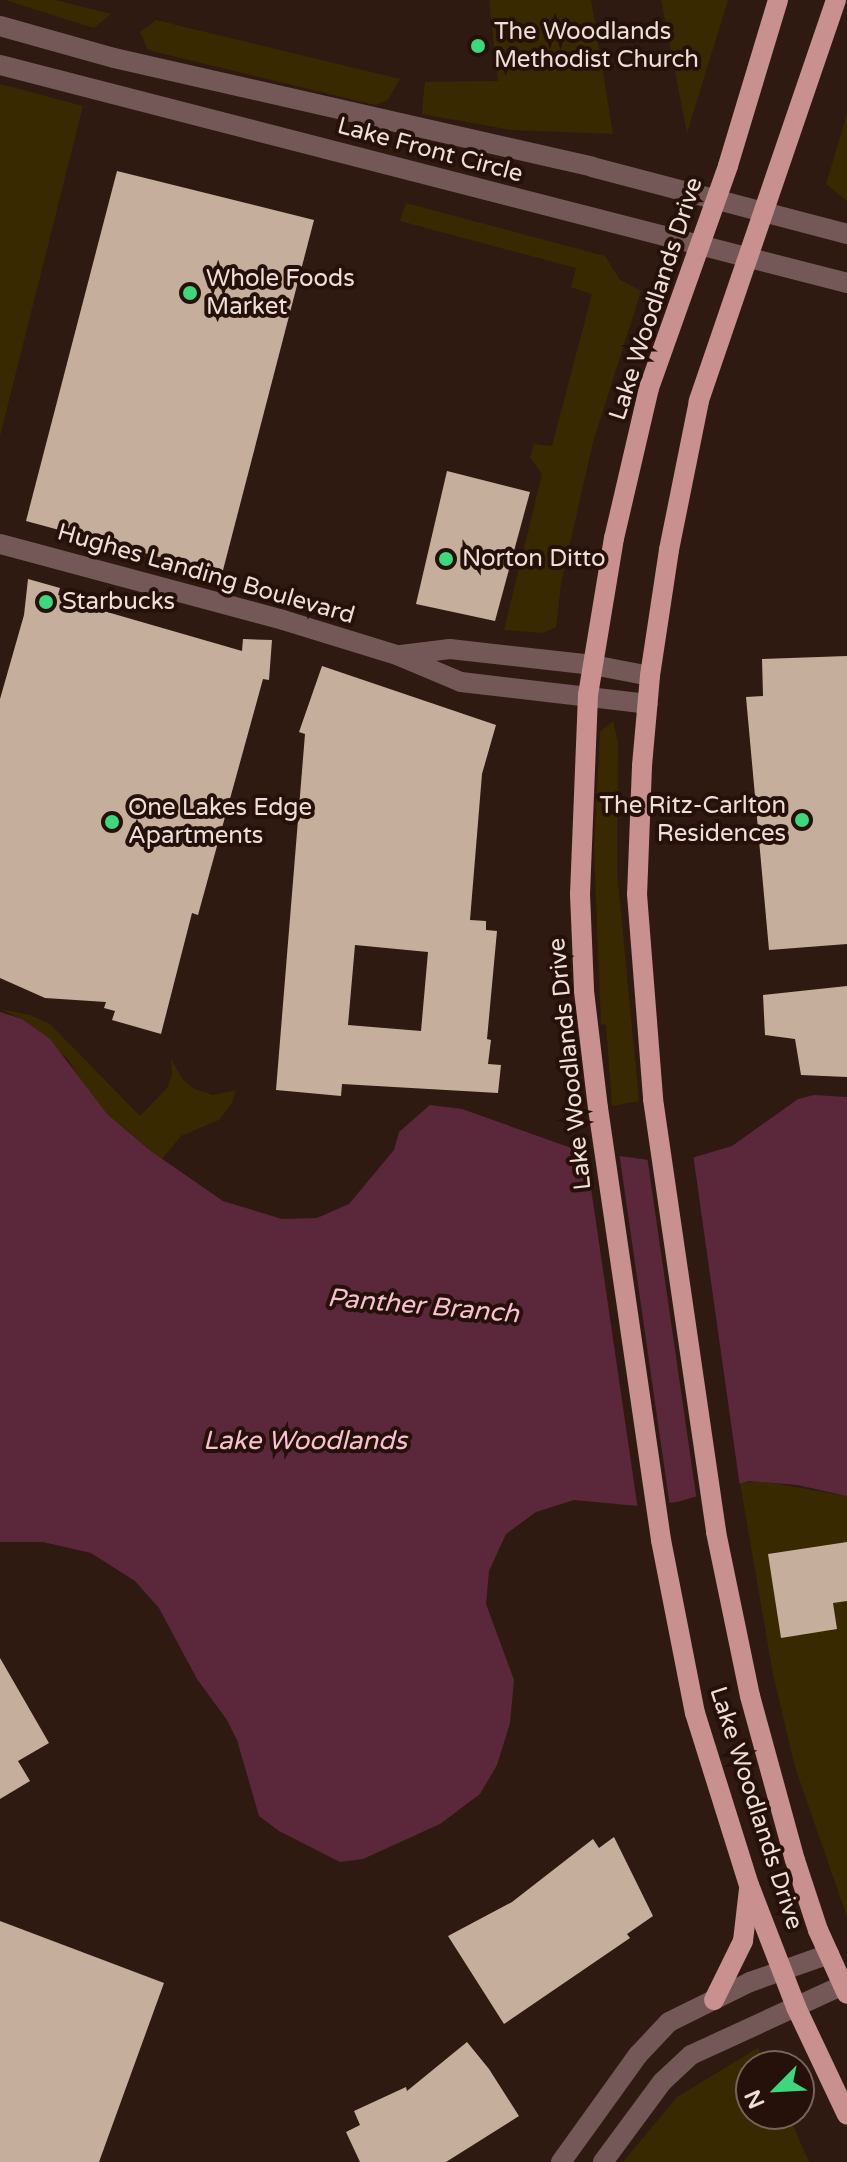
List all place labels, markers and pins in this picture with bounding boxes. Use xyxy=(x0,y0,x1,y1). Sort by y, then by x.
place label: The Woodlands Methodist Church xyxy=(494,18,699,74)
marker: The Woodlands Methodist Church xyxy=(469,37,487,55)
place label: Whole Foods Market xyxy=(206,265,355,321)
marker: Whole Foods Market xyxy=(181,284,199,302)
place label: Norton Ditto xyxy=(462,545,606,573)
marker: Norton Ditto xyxy=(437,550,455,568)
place label: Starbucks xyxy=(62,588,175,616)
marker: Starbucks xyxy=(37,593,55,611)
place label: The Ritz-Carlton Residences xyxy=(600,792,786,848)
place label: One Lakes Edge Apartments xyxy=(128,794,312,850)
marker: The Ritz-Carlton Residences xyxy=(793,811,811,829)
marker: One Lakes Edge Apartments xyxy=(103,813,121,831)

